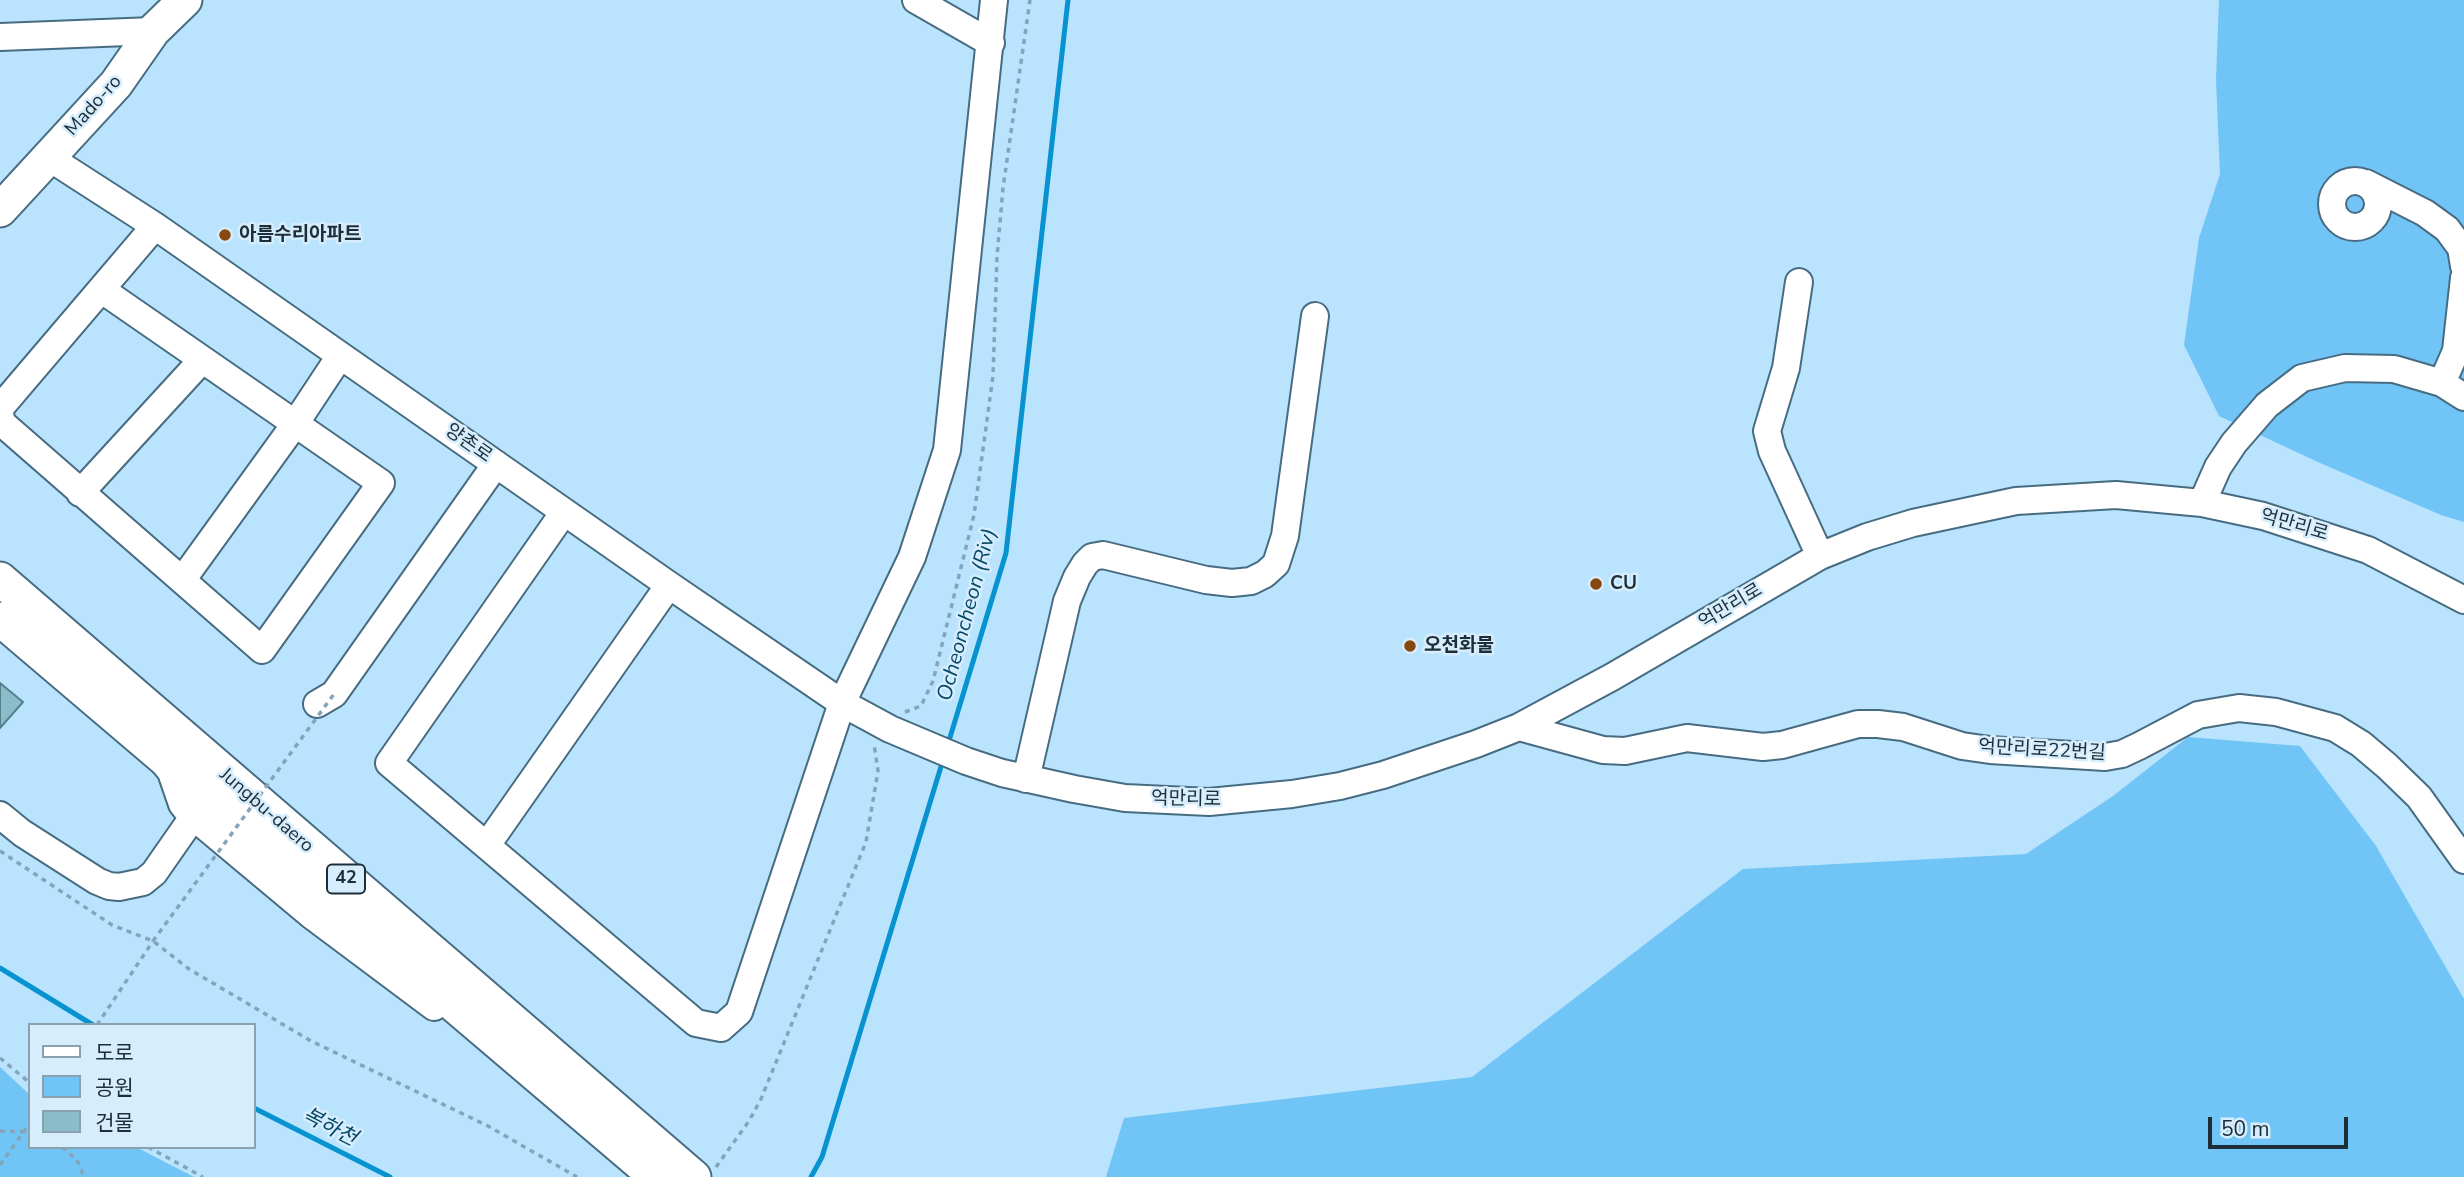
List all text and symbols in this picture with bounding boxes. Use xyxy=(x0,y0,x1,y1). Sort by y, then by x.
street label: Mado-ro xyxy=(61,71,127,141)
place label: 아름수리아파트 xyxy=(239,224,361,246)
marker: 아름수리아파트 xyxy=(217,227,233,243)
street label: 양촌로 xyxy=(440,420,496,468)
street label: 억만리로 xyxy=(2257,505,2331,547)
water label: Ocheoncheon (Riv) xyxy=(933,526,1003,704)
place label: CU xyxy=(1610,573,1637,595)
marker: CU xyxy=(1588,576,1604,592)
street label: 억만리로 xyxy=(1695,579,1767,635)
place label: 오천화물 xyxy=(1424,635,1494,657)
marker: 오천화물 xyxy=(1402,638,1418,654)
street label: 억만리로22번길 xyxy=(1978,736,2106,766)
street label: Jungbu-daero xyxy=(214,764,318,858)
street label: 억만리로 xyxy=(1151,788,1221,812)
road number: 42 xyxy=(327,864,365,894)
legend xyxy=(28,1023,256,1149)
text: 도로 xyxy=(95,1039,134,1067)
text: 공원 xyxy=(95,1074,134,1102)
water label: 복하천 xyxy=(297,1104,361,1152)
scale bar xyxy=(2212,1104,2352,1148)
text: 건물 xyxy=(95,1109,134,1137)
text: 50 m xyxy=(2221,1115,2270,1143)

